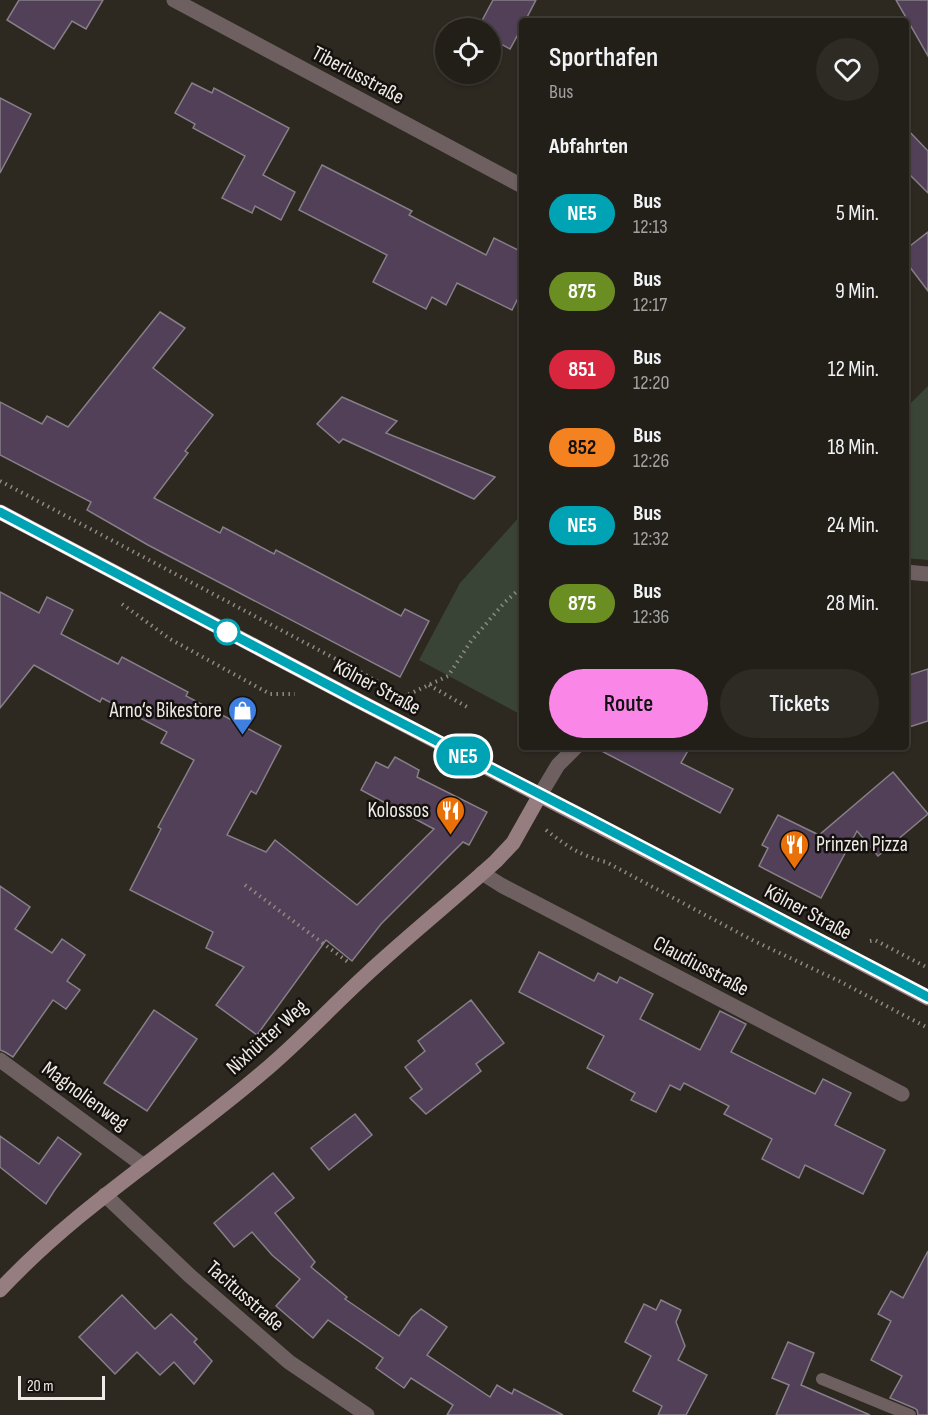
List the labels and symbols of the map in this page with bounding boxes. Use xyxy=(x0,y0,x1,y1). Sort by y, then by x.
street label: Tiberiusstraße xyxy=(308,40,408,110)
unlabelled marker xyxy=(214,619,240,645)
street label: Kölner Straße xyxy=(329,654,425,720)
shop icon: Arno‘s Bikestore xyxy=(227,694,259,736)
place label: Arno‘s Bikestore xyxy=(108,698,222,723)
line badge: NE5 xyxy=(428,736,498,776)
restaurant icon: Kolossos xyxy=(434,794,466,836)
place label: Kolossos xyxy=(367,798,429,823)
restaurant icon: Prinzen Pizza xyxy=(779,828,811,870)
place label: Prinzen Pizza xyxy=(816,832,908,857)
street label: Kölner Straße xyxy=(760,879,856,945)
street label: Claudiusstraße xyxy=(649,930,753,1002)
street label: Nixhütter Weg xyxy=(221,994,313,1080)
street label: Magnolienweg xyxy=(37,1056,133,1136)
street label: Tacitusstraße xyxy=(201,1255,289,1337)
scale bar xyxy=(18,1373,105,1400)

